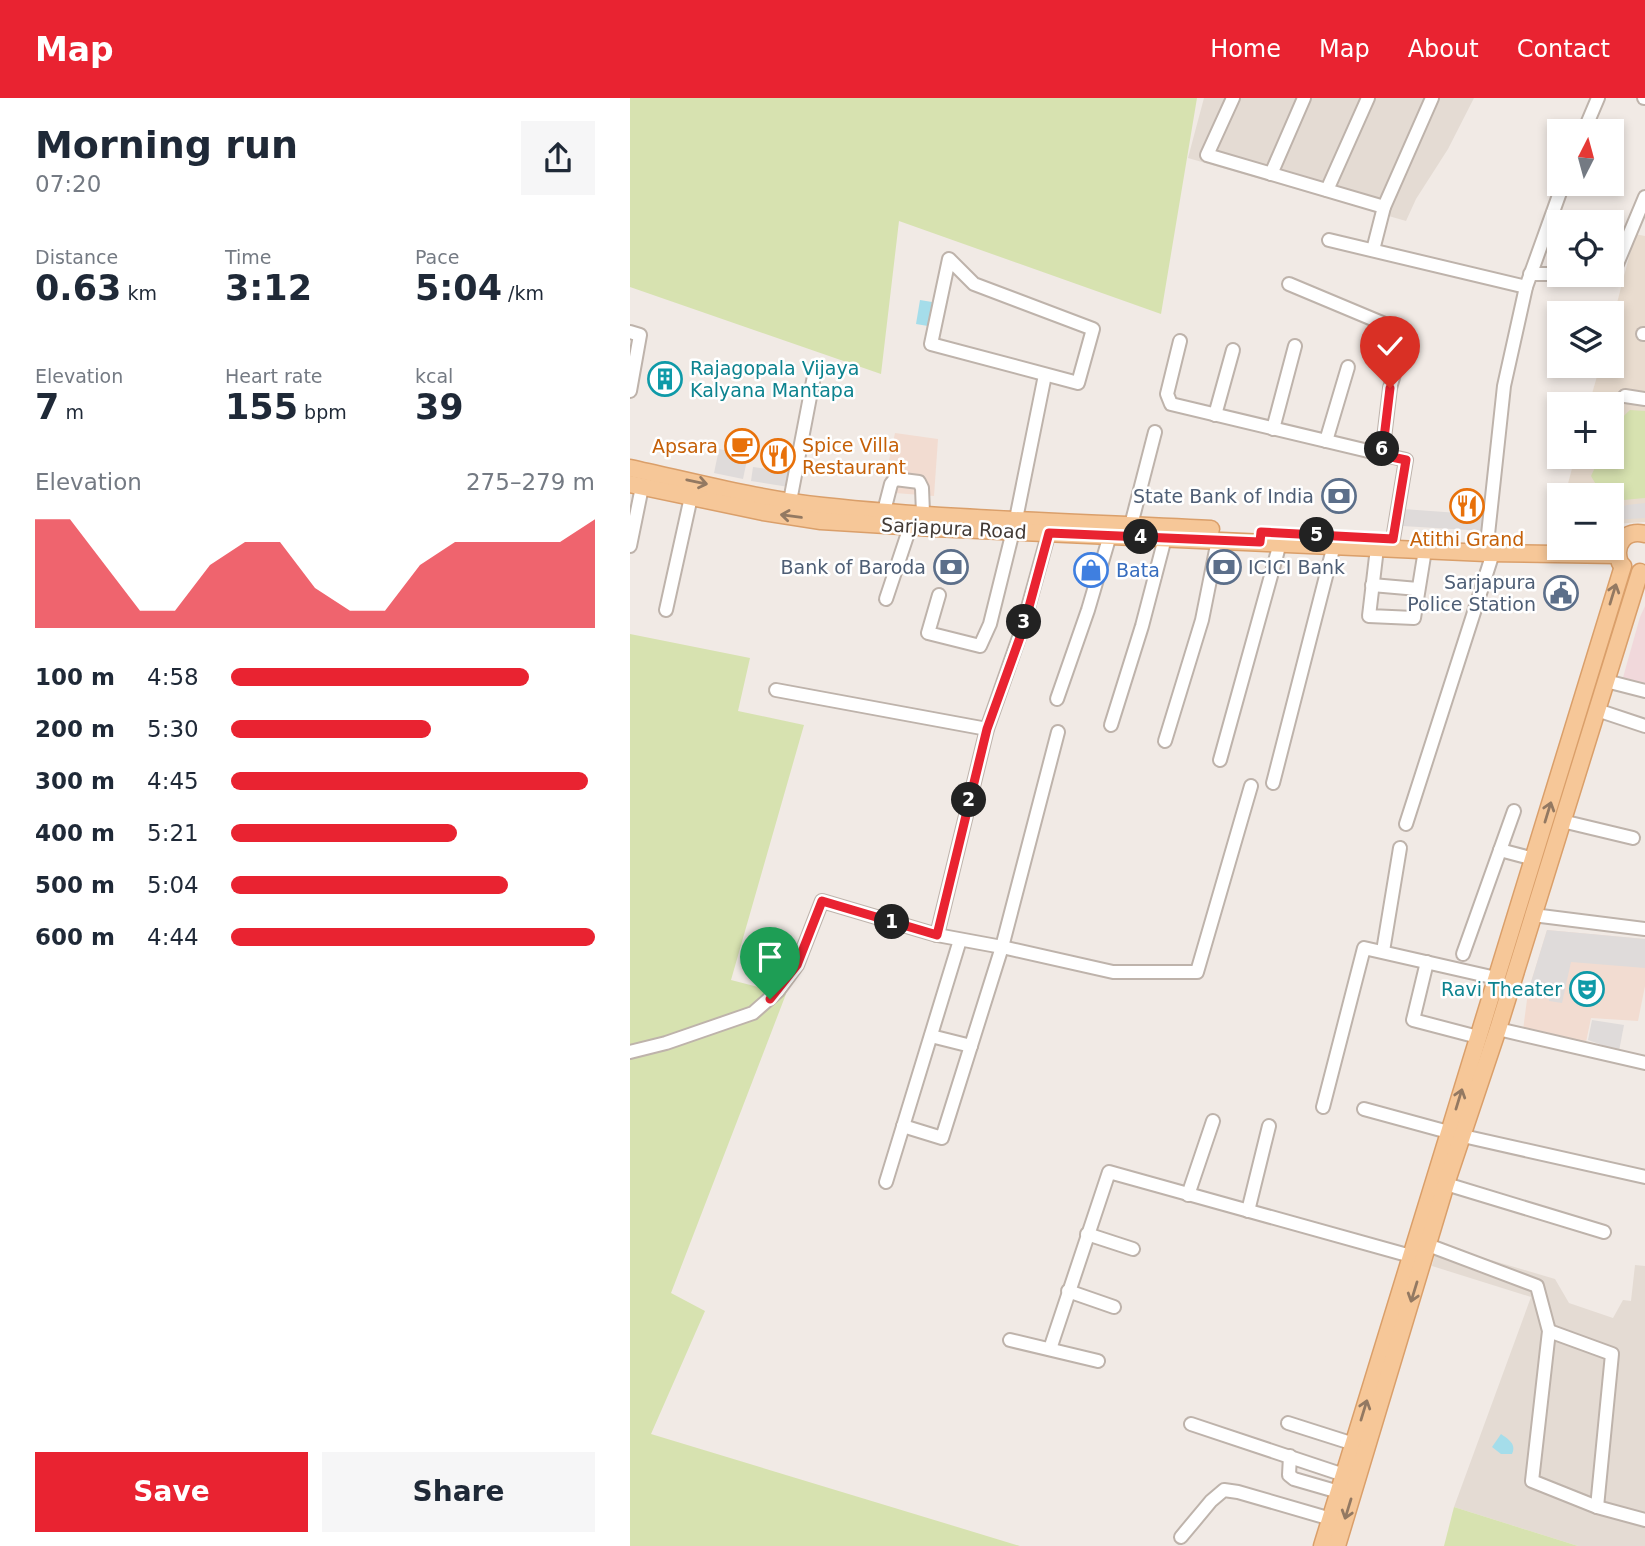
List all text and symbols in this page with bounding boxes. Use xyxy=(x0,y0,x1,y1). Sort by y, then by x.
text: Map xyxy=(35,30,114,69)
text: Home xyxy=(1210,35,1281,63)
text: Map xyxy=(1319,35,1370,63)
text: About xyxy=(1408,35,1479,63)
text: Contact xyxy=(1517,35,1610,63)
north arrow xyxy=(1547,119,1624,196)
map controls xyxy=(1547,119,1624,560)
button: share xyxy=(521,121,595,195)
text: Morning run xyxy=(35,123,298,167)
text: 07:20 xyxy=(35,171,101,197)
button: locate xyxy=(1547,210,1624,287)
text: Distance xyxy=(35,246,118,268)
text: Time xyxy=(225,246,272,268)
text: Pace xyxy=(415,246,459,268)
text: 0.63 xyxy=(35,268,121,308)
text: 3:12 xyxy=(225,268,312,308)
text: 5:04 xyxy=(415,268,502,308)
text: km xyxy=(121,282,157,304)
text: /km xyxy=(502,282,544,304)
button: layers xyxy=(1547,301,1624,378)
pin xyxy=(1360,316,1420,388)
icon: check xyxy=(1371,327,1409,365)
place label: Rajagopala Vijaya Kalyana Mantapa xyxy=(690,357,859,401)
building icon: Rajagopala Vijaya Kalyana Mantapa xyxy=(646,360,684,398)
text: Elevation xyxy=(35,365,123,387)
text: Heart rate xyxy=(225,365,323,387)
text: kcal xyxy=(415,365,453,387)
text: 7 xyxy=(35,387,59,427)
text: 155 xyxy=(225,387,298,427)
text: 39 xyxy=(415,387,464,427)
button: + xyxy=(1547,392,1624,469)
text: m xyxy=(59,401,84,423)
text: bpm xyxy=(298,401,347,423)
cafe icon: Apsara xyxy=(723,427,761,465)
pin: 6 xyxy=(1364,432,1400,466)
place label: Spice Villa Restaurant xyxy=(802,434,906,478)
place label: Apsara xyxy=(652,435,718,457)
restaurant icon: Spice Villa Restaurant xyxy=(759,437,797,475)
text: 6 xyxy=(1375,437,1388,459)
text: Elevation xyxy=(35,469,142,495)
text: 275–279 m xyxy=(466,469,595,495)
one-way arrow xyxy=(685,476,708,490)
bank icon: State Bank of India xyxy=(1320,477,1358,515)
button: − xyxy=(1547,483,1624,560)
place label: State Bank of India xyxy=(1133,485,1314,507)
restaurant icon: Atithi Grand xyxy=(1448,487,1486,525)
one-way arrow xyxy=(780,510,803,523)
street label: Sarjapura Road xyxy=(881,513,1027,543)
pin: 5 xyxy=(1300,518,1334,552)
pin: 4 xyxy=(1124,520,1158,555)
text: 5 xyxy=(1310,523,1323,545)
text: 4 xyxy=(1134,525,1147,547)
place label: Atithi Grand xyxy=(1410,528,1524,550)
bank icon: Bank of Baroda xyxy=(932,548,970,586)
bank icon: ICICI Bank xyxy=(1205,548,1243,586)
shop icon: Bata xyxy=(1072,551,1110,589)
place label: Bank of Baroda xyxy=(780,556,926,578)
place label: ICICI Bank xyxy=(1248,556,1345,578)
place label: Bata xyxy=(1116,559,1160,581)
place label: Sarjapura Police Station xyxy=(1407,571,1536,615)
public building icon: Sarjapura Police Station xyxy=(1542,574,1580,612)
one-way arrow xyxy=(1607,583,1620,605)
pin: 3 xyxy=(1006,604,1042,640)
text: 3 xyxy=(1017,610,1030,632)
text: 100 m xyxy=(35,664,115,690)
text: 4:58 xyxy=(147,664,199,690)
text: 200 m xyxy=(35,716,115,742)
text: 5:30 xyxy=(147,716,199,742)
text: 300 m xyxy=(35,768,115,794)
text: 4:45 xyxy=(147,768,199,794)
pin: 2 xyxy=(952,782,986,818)
text: 2 xyxy=(962,788,975,810)
one-way arrow xyxy=(1542,801,1555,823)
text: 400 m xyxy=(35,820,115,846)
text: 5:21 xyxy=(147,820,199,846)
text: 500 m xyxy=(35,872,115,898)
text: 5:04 xyxy=(147,872,199,898)
pin: 1 xyxy=(874,904,910,940)
text: 1 xyxy=(885,910,898,932)
text: 600 m xyxy=(35,924,115,950)
text: 4:44 xyxy=(147,924,199,950)
pin xyxy=(740,927,800,999)
icon: arrive xyxy=(751,938,789,976)
theatre icon: Ravi Theater xyxy=(1568,970,1606,1008)
place label: Ravi Theater xyxy=(1441,978,1562,1000)
one-way arrow xyxy=(1454,1089,1467,1111)
one-way arrow xyxy=(1407,1281,1420,1303)
one-way arrow xyxy=(1358,1400,1371,1422)
button: Save xyxy=(35,1452,308,1532)
button: Share xyxy=(322,1452,595,1532)
one-way arrow xyxy=(1340,1498,1353,1520)

